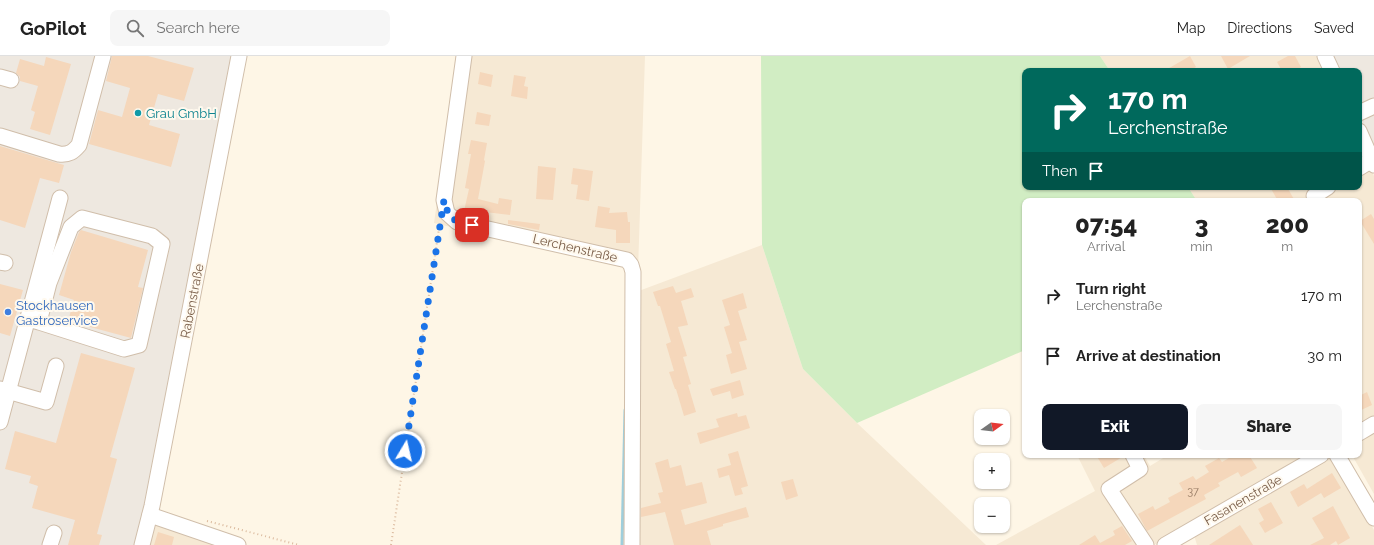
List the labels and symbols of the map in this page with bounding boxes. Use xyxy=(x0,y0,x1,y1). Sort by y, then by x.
place label: Grau GmbH xyxy=(146,106,217,121)
marker: Grau GmbH xyxy=(133,108,143,118)
pin xyxy=(455,208,489,242)
street label: Lerchenstraße xyxy=(531,231,619,265)
street label: Rabenstraße xyxy=(177,262,207,340)
place label: Stockhausen Gastroservice xyxy=(16,298,98,328)
marker: Stockhausen Gastroservice xyxy=(3,307,13,317)
north arrow xyxy=(974,409,1010,445)
position arrow xyxy=(384,430,426,472)
street label: Fasanenstraße xyxy=(1202,472,1285,528)
house number: 37 xyxy=(1187,485,1199,498)

